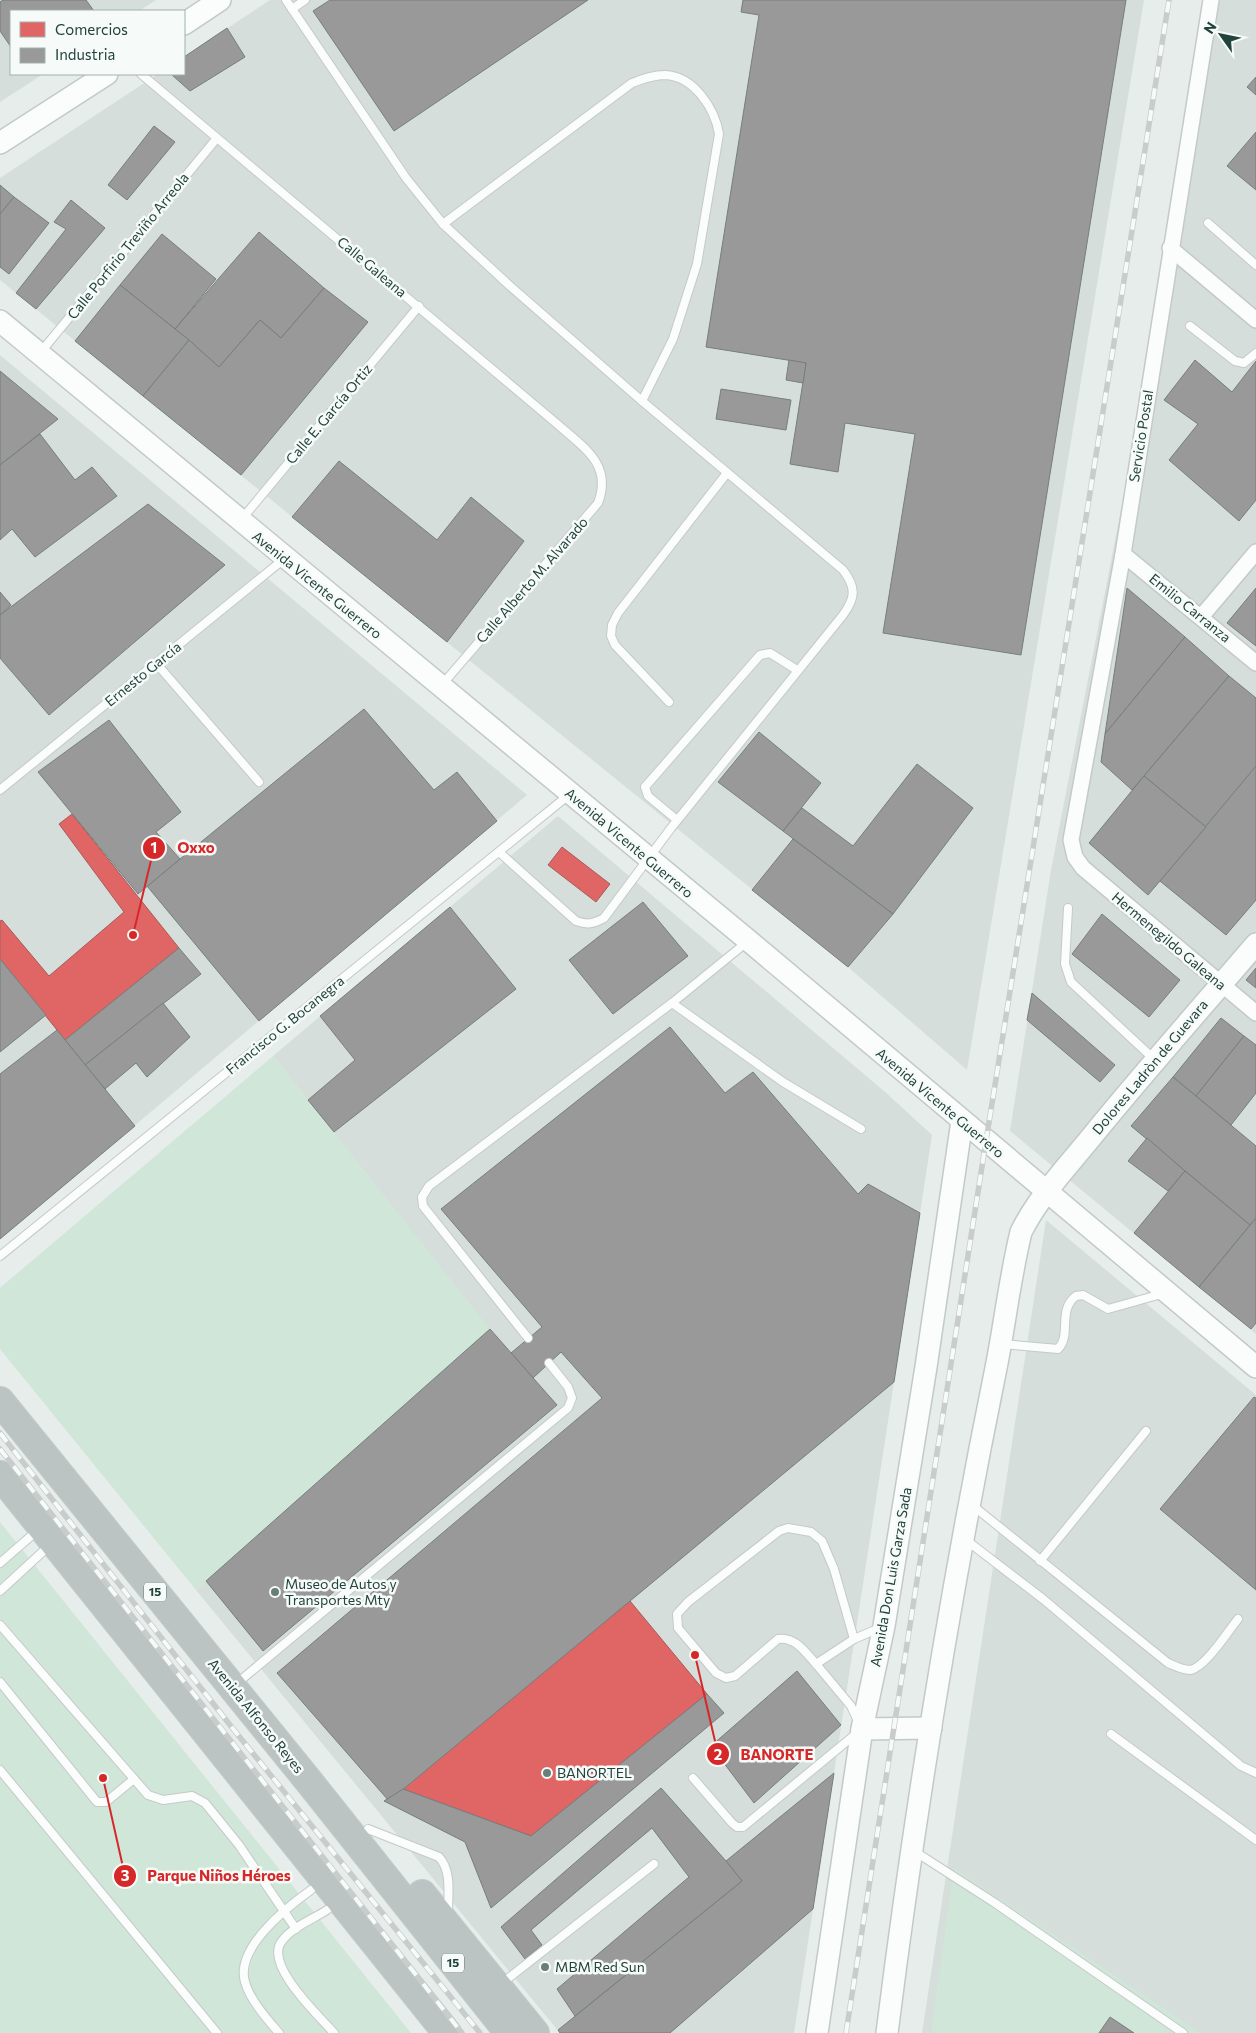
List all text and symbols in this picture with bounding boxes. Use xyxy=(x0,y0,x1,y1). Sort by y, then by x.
legend xyxy=(10,10,185,75)
north arrow xyxy=(1196,10,1246,60)
text: N xyxy=(1200,19,1220,37)
text: Comercios xyxy=(55,20,128,38)
text: Industria xyxy=(55,45,115,63)
street label: Calle Porfirio Treviño Arreola xyxy=(63,169,192,322)
street label: Calle Galeana xyxy=(334,233,410,301)
street label: Calle E. García Ortiz xyxy=(282,360,375,467)
street label: Servicio Postal xyxy=(1125,389,1156,483)
street label: Calle Alberto M. Alvarado xyxy=(472,513,591,646)
street label: Avenida Vicente Guerrero xyxy=(249,527,386,642)
street label: Emilio Carranza xyxy=(1146,570,1234,646)
street label: Ernesto García xyxy=(101,638,184,710)
street label: Avenida Vicente Guerrero xyxy=(562,784,697,901)
callout: Oxxo xyxy=(142,833,224,863)
text: 1 xyxy=(151,838,157,856)
text: Oxxo xyxy=(177,838,215,856)
street label: Hermenegildo Galeana xyxy=(1109,888,1230,993)
street label: Francisco G. Bocanegra xyxy=(222,972,347,1078)
street label: Dolores Ladròn de Guevara xyxy=(1088,996,1211,1138)
street label: Avenida Vicente Guerrero xyxy=(873,1044,1008,1161)
street label: Avenida Don Luis Garza Sada xyxy=(866,1486,915,1668)
place label: Museo de Autos y Transportes Mty xyxy=(285,1575,397,1608)
road number: 15 xyxy=(144,1582,166,1601)
marker: Museo de Autos y Transportes Mty xyxy=(269,1586,281,1598)
street label: Avenida Alfonso Reyes xyxy=(205,1655,308,1776)
callout: BANORTE xyxy=(705,1739,823,1769)
text: 2 xyxy=(714,1745,722,1763)
text: BANORTE xyxy=(741,1745,813,1763)
place label: BANORTEL xyxy=(557,1764,632,1781)
marker: BANORTEL xyxy=(541,1767,553,1779)
callout: Parque Niños Héroes xyxy=(112,1861,301,1891)
text: 3 xyxy=(121,1866,130,1884)
text: Parque Niños Héroes xyxy=(147,1866,291,1884)
road number: 15 xyxy=(442,1954,464,1972)
place label: MBM Red Sun xyxy=(555,1958,645,1975)
marker: MBM Red Sun xyxy=(539,1961,551,1973)

